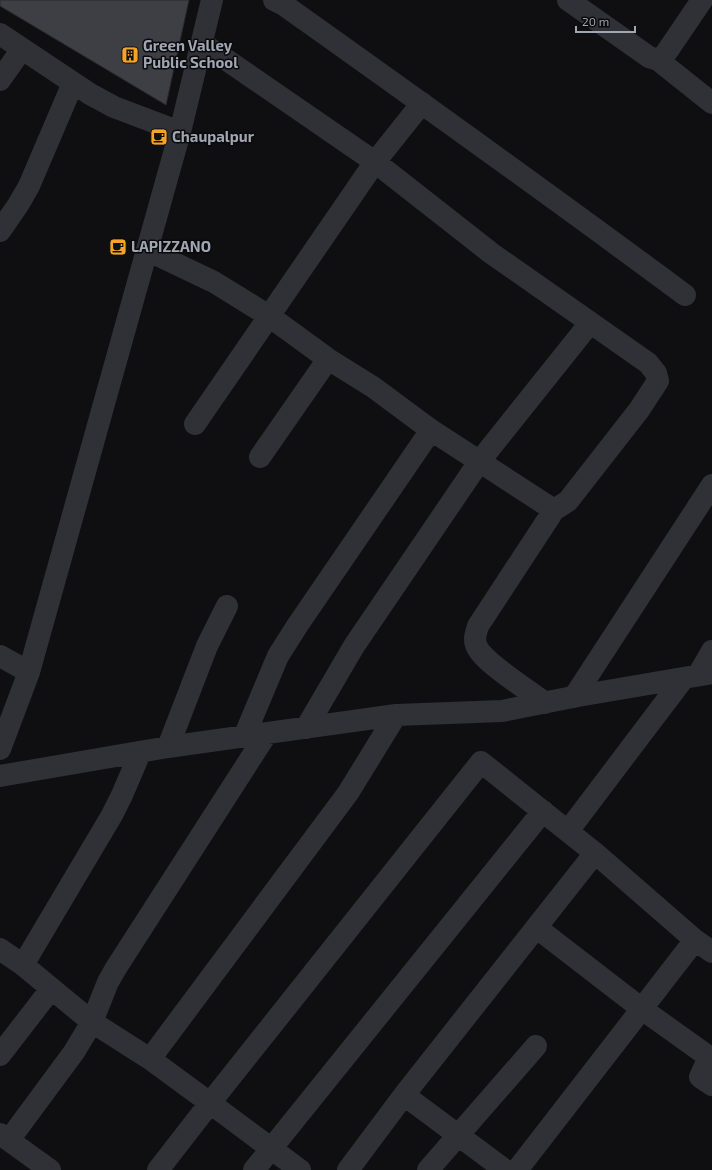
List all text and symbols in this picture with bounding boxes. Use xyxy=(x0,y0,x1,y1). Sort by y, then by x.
scale bar xyxy=(576,8,635,34)
text: 20 m xyxy=(582,14,609,28)
place label: Green Valley Public School xyxy=(143,36,238,71)
building icon: Green Valley Public School xyxy=(120,45,140,65)
cafe icon: Chaupalpur xyxy=(149,127,169,147)
place label: Chaupalpur xyxy=(172,127,255,145)
cafe icon: LAPIZZANO xyxy=(108,237,128,257)
place label: LAPIZZANO xyxy=(131,237,211,255)

